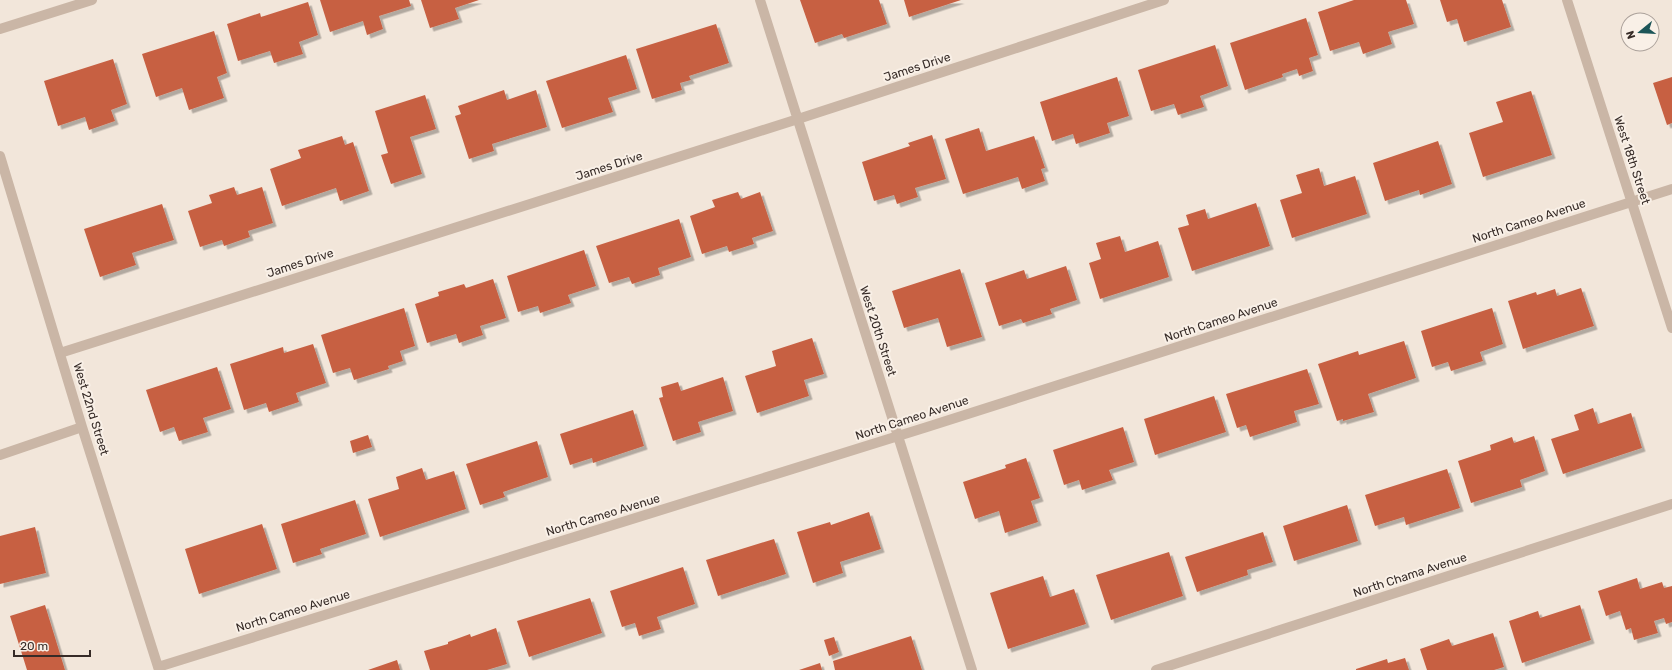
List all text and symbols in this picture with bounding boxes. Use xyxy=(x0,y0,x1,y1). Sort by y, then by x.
north arrow xyxy=(1620,12,1660,52)
text: N xyxy=(1624,29,1638,41)
street label: James Drive xyxy=(882,50,952,84)
street label: West 18th Street xyxy=(1611,114,1653,206)
street label: James Drive xyxy=(574,149,644,183)
street label: North Cameo Avenue xyxy=(1471,196,1588,246)
street label: James Drive xyxy=(265,246,335,280)
street label: West 20th Street xyxy=(857,284,899,378)
street label: North Cameo Avenue xyxy=(1163,295,1280,345)
street label: West 22nd Street xyxy=(70,361,112,457)
street label: North Cameo Avenue xyxy=(854,393,971,443)
street label: North Cameo Avenue xyxy=(544,491,662,539)
street label: North Chama Avenue xyxy=(1351,550,1469,600)
street label: North Cameo Avenue xyxy=(234,587,352,635)
scale bar xyxy=(14,632,90,658)
text: 20 m xyxy=(20,639,48,653)

